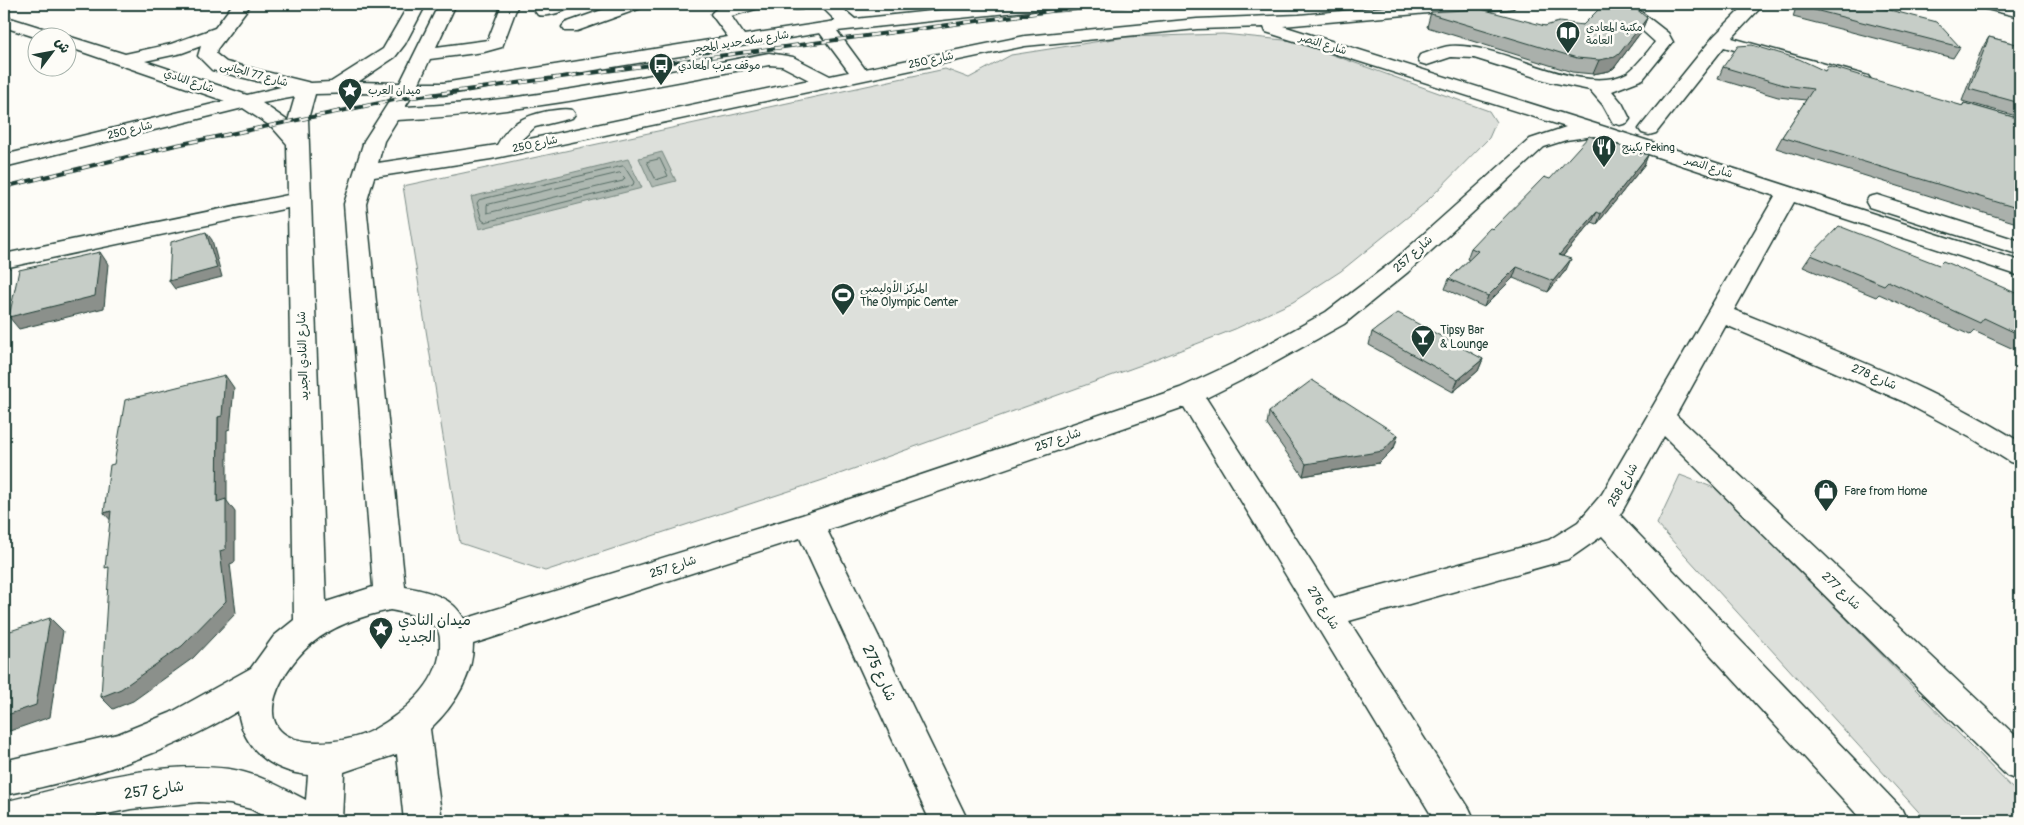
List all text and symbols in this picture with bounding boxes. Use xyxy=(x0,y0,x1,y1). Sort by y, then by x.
library icon: مكتبة المعادي العامة xyxy=(1555,20,1581,54)
place label: مكتبة المعادي العامة xyxy=(1586,21,1643,47)
north arrow xyxy=(28,28,78,78)
street label: شارع سكه حديد المحجر xyxy=(689,28,790,58)
street label: شارع النصر xyxy=(1296,30,1348,59)
text: ش xyxy=(51,34,74,56)
street label: شارع 250 xyxy=(907,49,955,73)
bus stop icon: موقف عرب المعادي xyxy=(648,52,674,86)
street label: شارع 77 الجانبى xyxy=(218,59,290,91)
place label: موقف عرب المعادي xyxy=(678,59,760,74)
street label: شارع النادي xyxy=(162,66,216,98)
place icon: ميدان العرب xyxy=(337,77,363,111)
place label: ميدان العرب xyxy=(368,84,421,98)
street label: شارع 250 xyxy=(106,118,154,144)
street label: شارع 250 xyxy=(511,133,559,157)
restaurant icon: بكينج Peking xyxy=(1591,134,1617,168)
place label: بكينج Peking xyxy=(1622,141,1675,155)
street label: شارع النصر xyxy=(1682,153,1734,183)
street label: شارع 257 xyxy=(1390,232,1437,276)
place label: المركز الأوليمبى The Olympic Center xyxy=(860,280,959,310)
sports icon: المركز الأوليمبى The Olympic Center xyxy=(830,282,856,316)
street label: شارع النادي الجديد xyxy=(294,311,313,401)
place label: Tipsy Bar & Lounge xyxy=(1440,323,1488,352)
bar icon: Tipsy Bar & Lounge xyxy=(1410,324,1436,358)
street label: شارع 278 xyxy=(1849,361,1899,394)
street label: شارع 257 xyxy=(1033,425,1084,456)
street label: شارع 258 xyxy=(1605,461,1642,510)
shop icon: Fare from Home xyxy=(1813,478,1839,512)
place label: Fare from Home xyxy=(1844,484,1927,499)
street label: شارع 257 xyxy=(648,552,699,583)
street label: شارع 277 xyxy=(1818,569,1863,614)
street label: شارع 276 xyxy=(1303,583,1342,633)
place label: ميدان النادي الجديد xyxy=(398,611,471,647)
place icon: ميدان النادي الجديد xyxy=(368,616,394,650)
street label: شارع 275 xyxy=(858,642,900,704)
street label: شارع 257 xyxy=(123,776,185,804)

